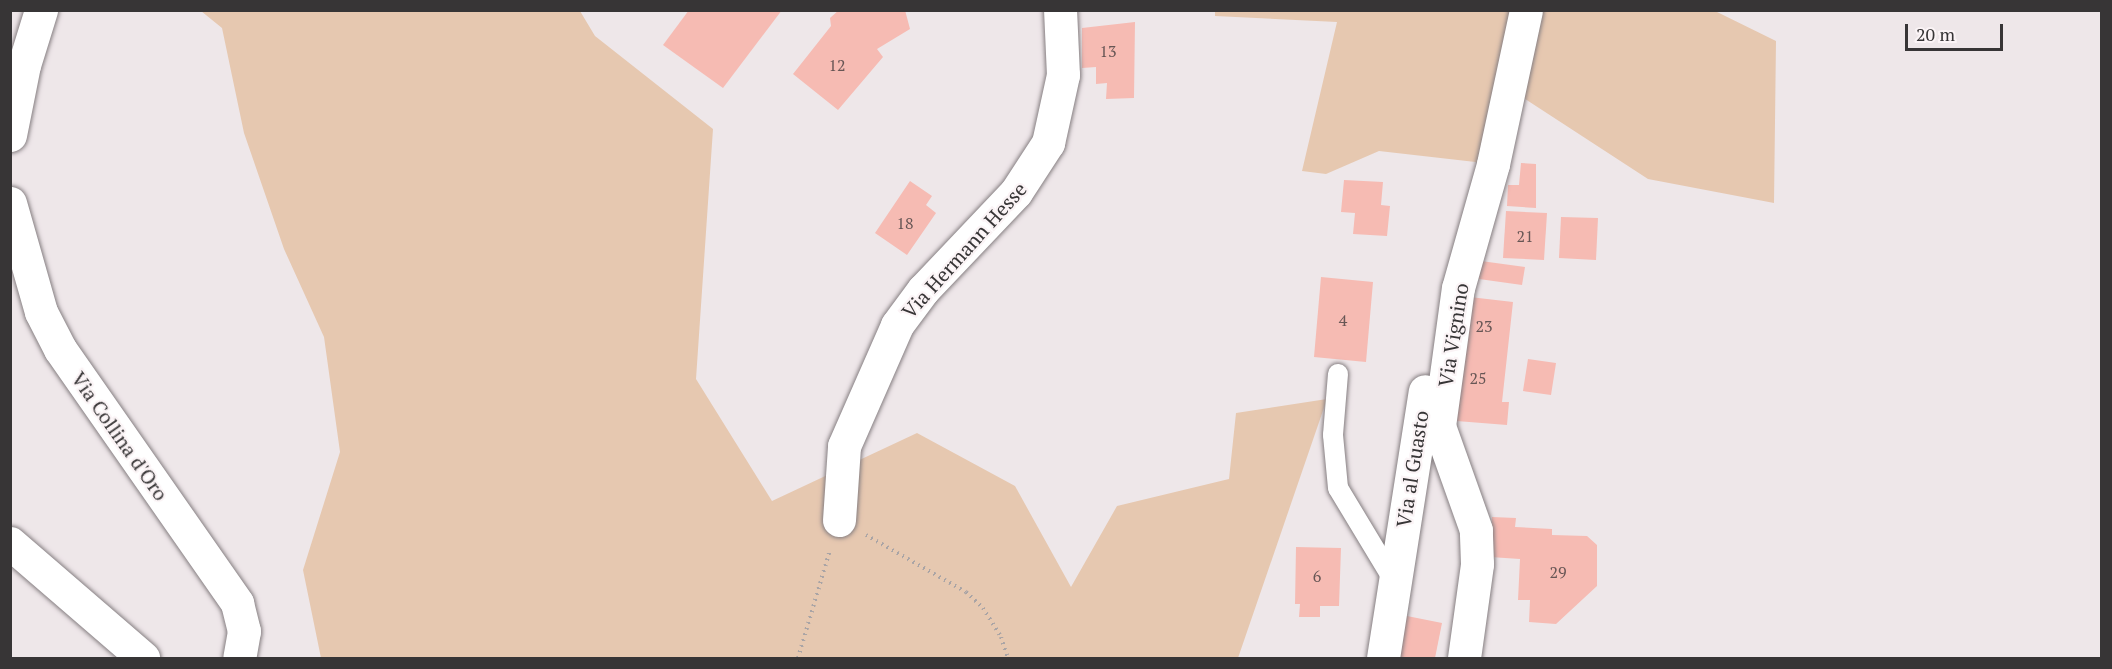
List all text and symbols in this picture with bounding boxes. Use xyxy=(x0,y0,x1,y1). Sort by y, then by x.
scale bar xyxy=(1908,12,2006,50)
text: 20 m xyxy=(1916,22,1955,46)
house number: 13 xyxy=(1099,41,1117,61)
house number: 12 xyxy=(828,55,846,75)
street label: Via Hermann Hesse xyxy=(897,177,1031,323)
house number: 18 xyxy=(896,213,914,233)
house number: 21 xyxy=(1516,226,1534,246)
street label: Via Vignino xyxy=(1433,281,1473,389)
house number: 4 xyxy=(1339,310,1347,330)
house number: 23 xyxy=(1475,316,1493,336)
street label: Via Collina d'Oro xyxy=(67,367,173,505)
house number: 25 xyxy=(1469,368,1487,388)
street label: Via al Guasto xyxy=(1391,409,1433,529)
house number: 29 xyxy=(1549,562,1567,582)
house number: 6 xyxy=(1313,566,1321,586)

